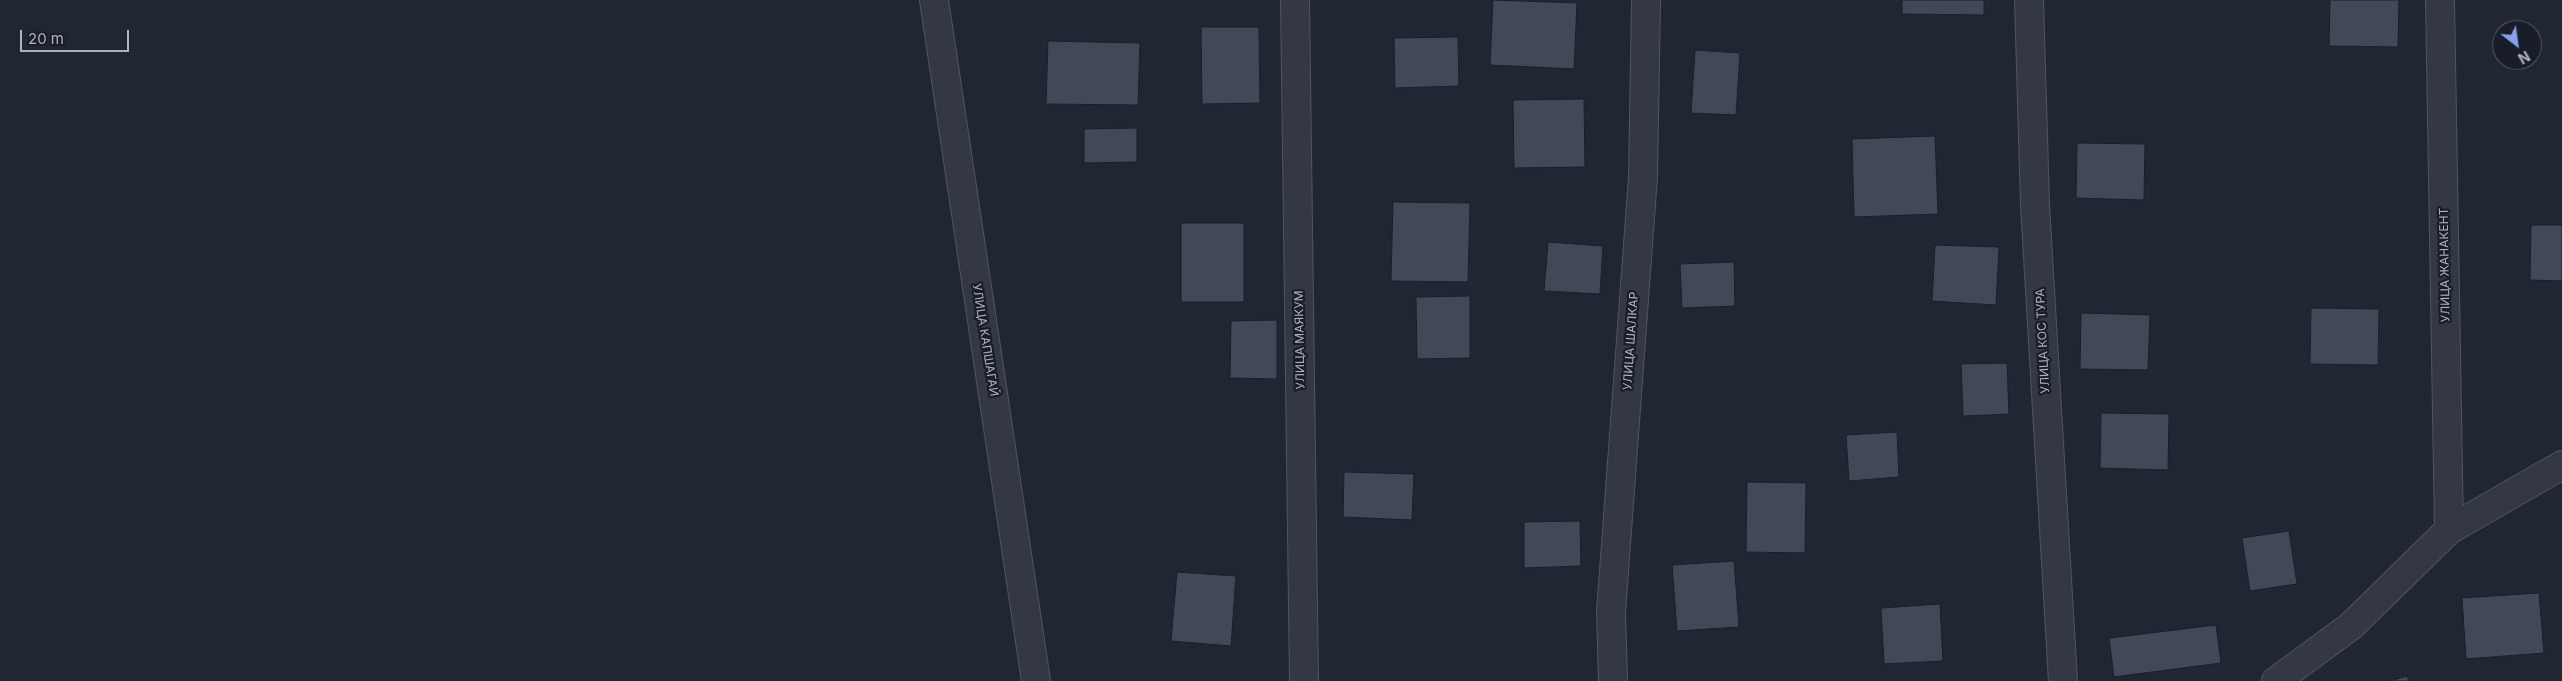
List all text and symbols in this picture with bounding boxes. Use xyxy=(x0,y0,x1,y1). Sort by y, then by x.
scale bar xyxy=(22,20,131,52)
north arrow xyxy=(2492,20,2542,70)
text: 20 m xyxy=(28,29,64,48)
text: N xyxy=(2515,48,2533,68)
street label: УЛИЦА ЖАНАКЕНТ xyxy=(2437,207,2453,323)
street label: УЛИЦА КАПШАГАЙ xyxy=(969,283,1001,397)
street label: УЛИЦА КОС ТУРА xyxy=(2033,288,2053,394)
street label: УЛИЦА МАЯКУМ xyxy=(1292,290,1308,390)
street label: УЛИЦА ШАЛКАР xyxy=(1620,291,1642,391)

